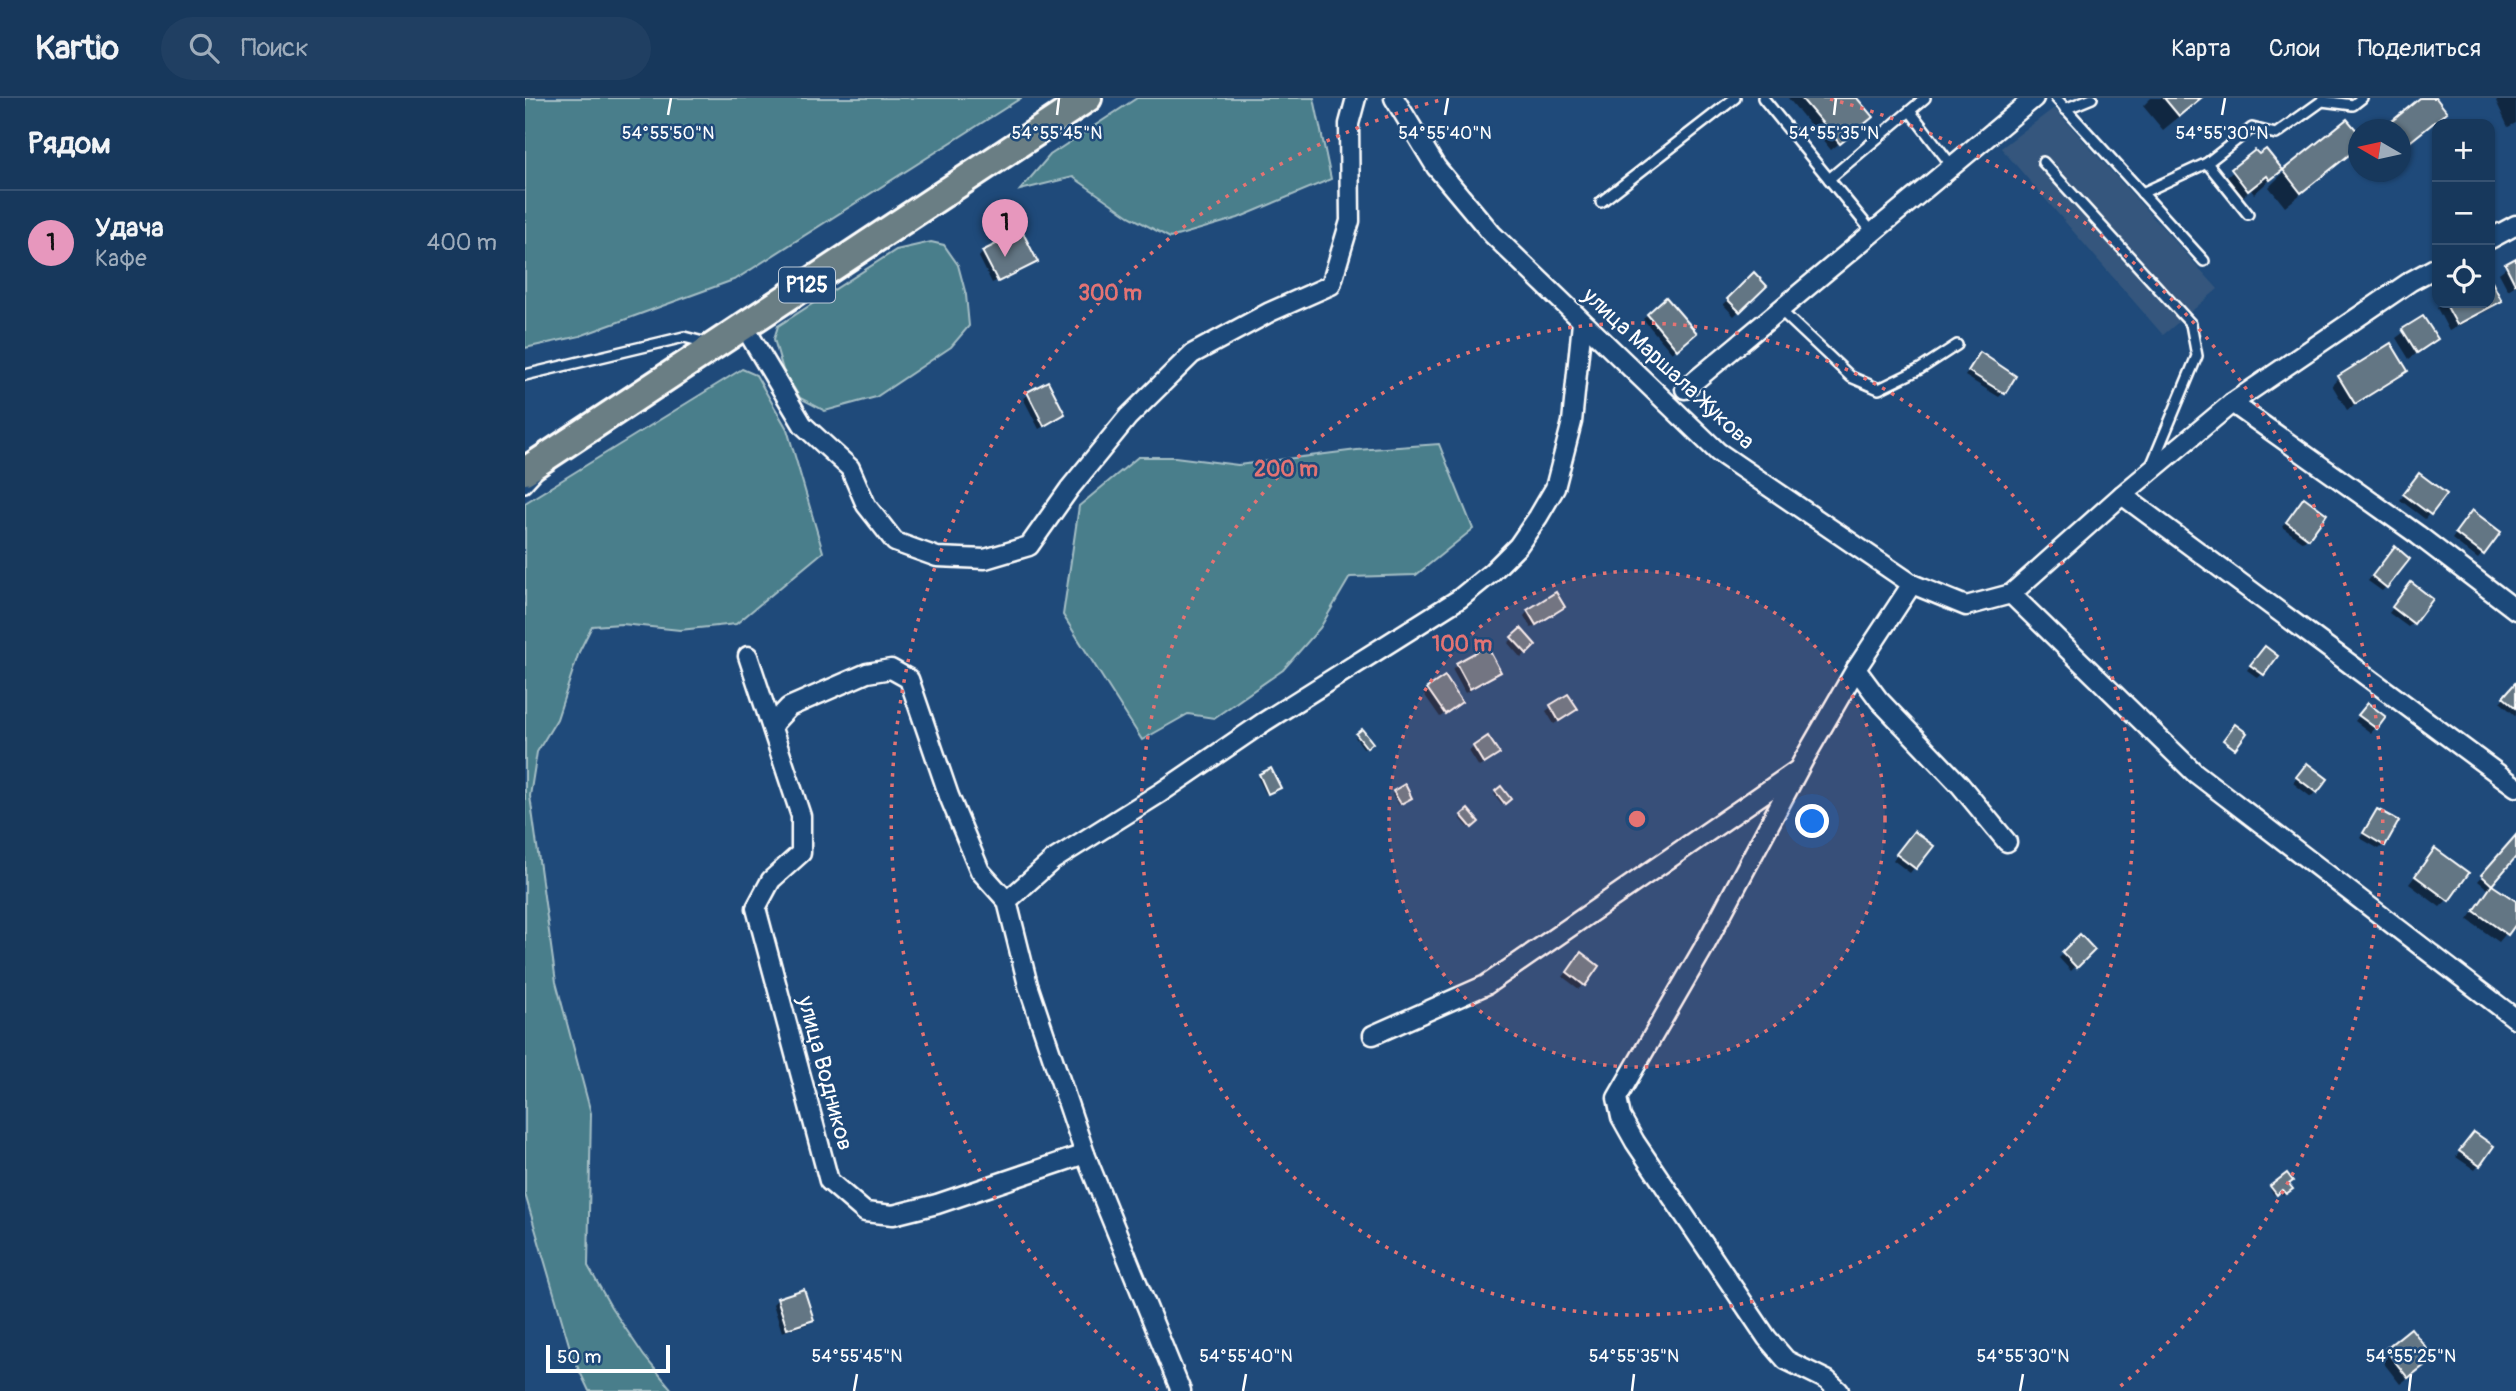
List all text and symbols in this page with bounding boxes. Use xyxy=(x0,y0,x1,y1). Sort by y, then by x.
search box xyxy=(161,17,651,80)
text: Kartio xyxy=(35,28,119,69)
icon: search xyxy=(185,29,223,67)
text: Поиск xyxy=(241,32,309,64)
text: Карта xyxy=(2171,34,2231,63)
text: Слои xyxy=(2269,34,2320,63)
text: Поделиться xyxy=(2358,34,2481,63)
north arrow xyxy=(2348,119,2411,182)
map controls xyxy=(2432,119,2495,308)
button: + xyxy=(2432,119,2495,182)
text: 54°55'50"N xyxy=(622,122,714,145)
text: 54°55'45"N xyxy=(1012,122,1102,145)
text: 54°55'40"N xyxy=(1398,122,1492,145)
text: 54°55'35"N xyxy=(1789,122,1879,145)
text: 54°55'30"N xyxy=(2176,122,2268,145)
text: Рядом xyxy=(28,125,111,162)
button: − xyxy=(2432,182,2495,245)
pin: 1 xyxy=(982,199,1028,257)
text: Удача xyxy=(95,212,164,244)
text: 1 xyxy=(47,228,56,257)
text: 400 m xyxy=(427,228,497,257)
text: Кафе xyxy=(95,244,147,273)
button: locate xyxy=(2432,245,2495,308)
road number: Р125 xyxy=(779,268,835,302)
text: 300 m xyxy=(1078,280,1142,307)
street label: улица Маршала Жукова xyxy=(1576,280,1761,456)
text: 200 m xyxy=(1254,456,1318,483)
text: 100 m xyxy=(1432,631,1492,658)
your location xyxy=(1795,804,1829,838)
centre of rings xyxy=(1625,807,1649,831)
street label: улица Водников xyxy=(791,992,860,1154)
scale bar xyxy=(546,1342,670,1374)
text: 50 m xyxy=(557,1345,601,1369)
text: 54°55'45"N xyxy=(812,1345,902,1368)
text: 54°55'40"N xyxy=(1199,1345,1293,1368)
text: 54°55'35"N xyxy=(1589,1345,1679,1368)
text: 54°55'30"N xyxy=(1977,1345,2069,1368)
text: 54°55'25"N xyxy=(2366,1345,2456,1368)

